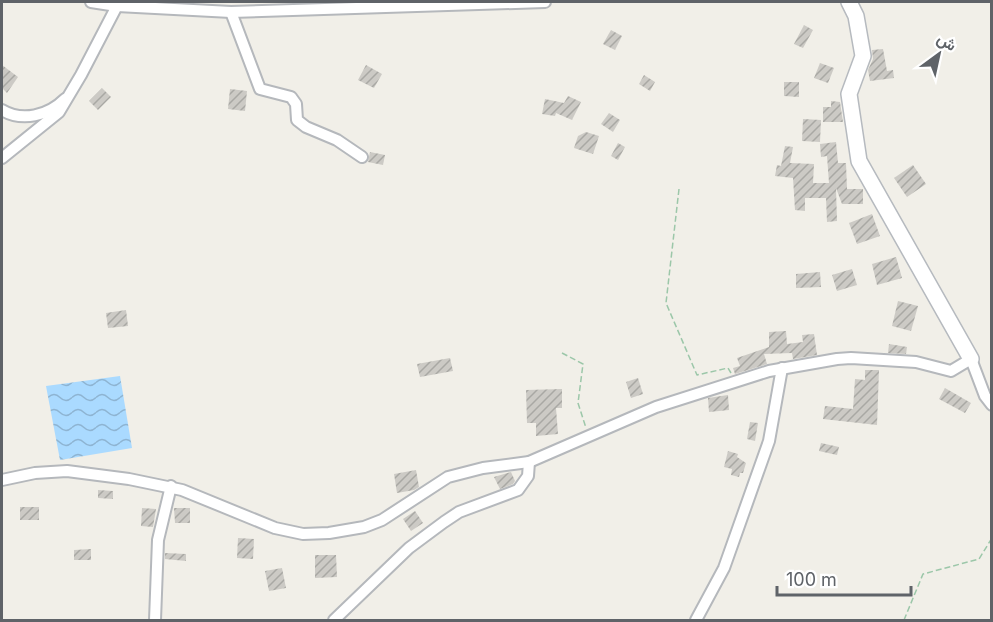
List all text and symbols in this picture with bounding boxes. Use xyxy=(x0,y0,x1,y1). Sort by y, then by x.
north arrow xyxy=(909,24,969,84)
text: ش xyxy=(934,28,961,55)
scale bar xyxy=(777,559,910,597)
text: 100 m xyxy=(786,569,837,590)

